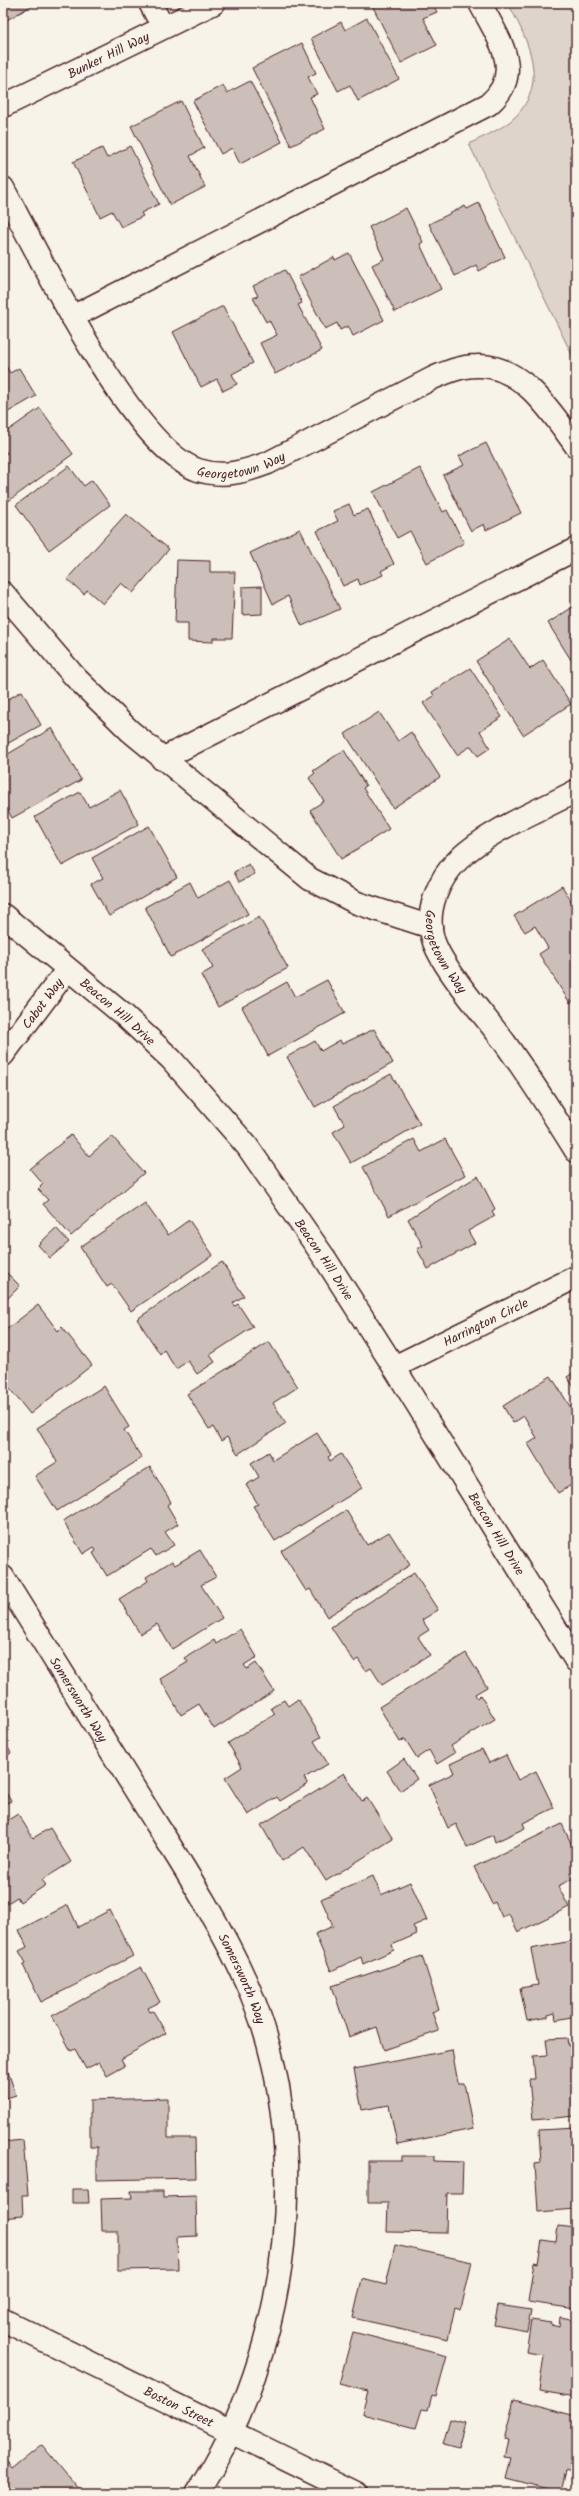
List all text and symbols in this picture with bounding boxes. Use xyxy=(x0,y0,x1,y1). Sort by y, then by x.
street label: Bunker Hill Way xyxy=(64,27,154,85)
street label: Georgetown Way xyxy=(194,446,290,486)
street label: Georgetown Way xyxy=(419,909,472,999)
street label: Cabot Way xyxy=(17,973,70,1034)
street label: Beacon Hill Drive xyxy=(74,974,160,1051)
street label: Beacon Hill Drive xyxy=(288,1215,358,1305)
street label: Harrington Circle xyxy=(440,1293,532,1353)
street label: Beacon Hill Drive xyxy=(462,1488,530,1580)
street label: Somersworth Way xyxy=(43,1653,113,1748)
street label: Somersworth Way xyxy=(212,1930,271,2028)
street label: Boston Street xyxy=(140,2381,218,2434)

